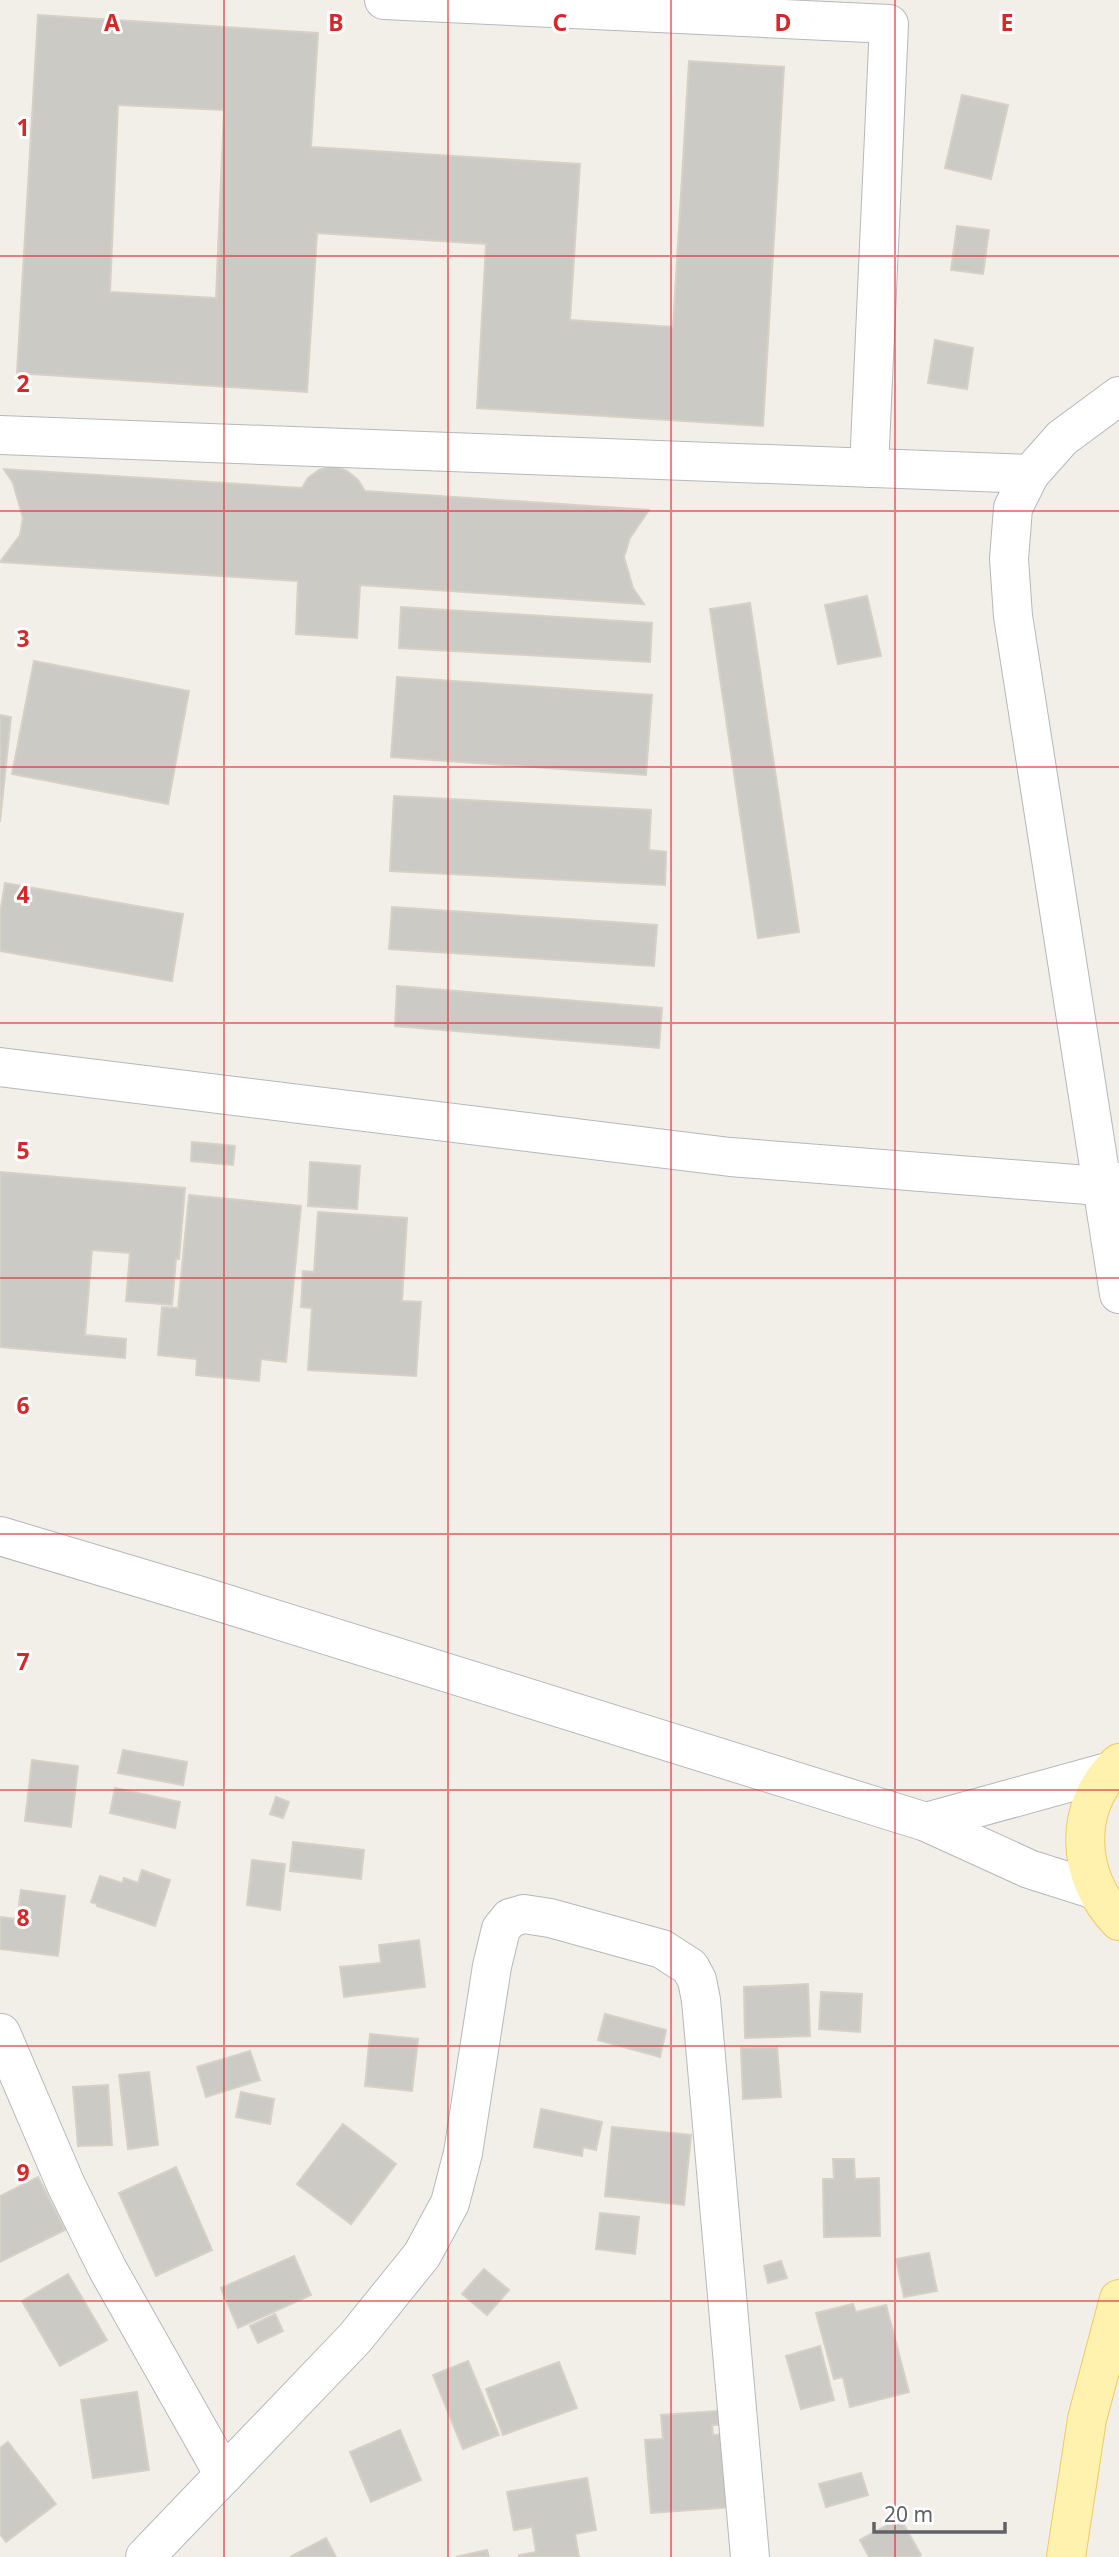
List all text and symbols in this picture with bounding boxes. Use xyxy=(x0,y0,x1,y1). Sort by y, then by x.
text: A xyxy=(104,6,120,38)
text: B xyxy=(328,6,344,38)
text: C xyxy=(553,6,568,38)
text: D xyxy=(775,6,791,38)
text: E xyxy=(1001,6,1013,38)
text: 1 xyxy=(16,111,30,143)
text: 2 xyxy=(16,367,30,399)
text: 3 xyxy=(16,622,30,654)
text: 4 xyxy=(16,878,30,910)
text: 5 xyxy=(16,1134,30,1166)
text: 6 xyxy=(16,1389,30,1421)
text: 7 xyxy=(16,1645,30,1677)
text: 8 xyxy=(16,1901,30,1933)
text: 9 xyxy=(16,2156,30,2188)
scale bar xyxy=(874,2490,1005,2534)
text: 20 m xyxy=(884,2500,933,2528)

